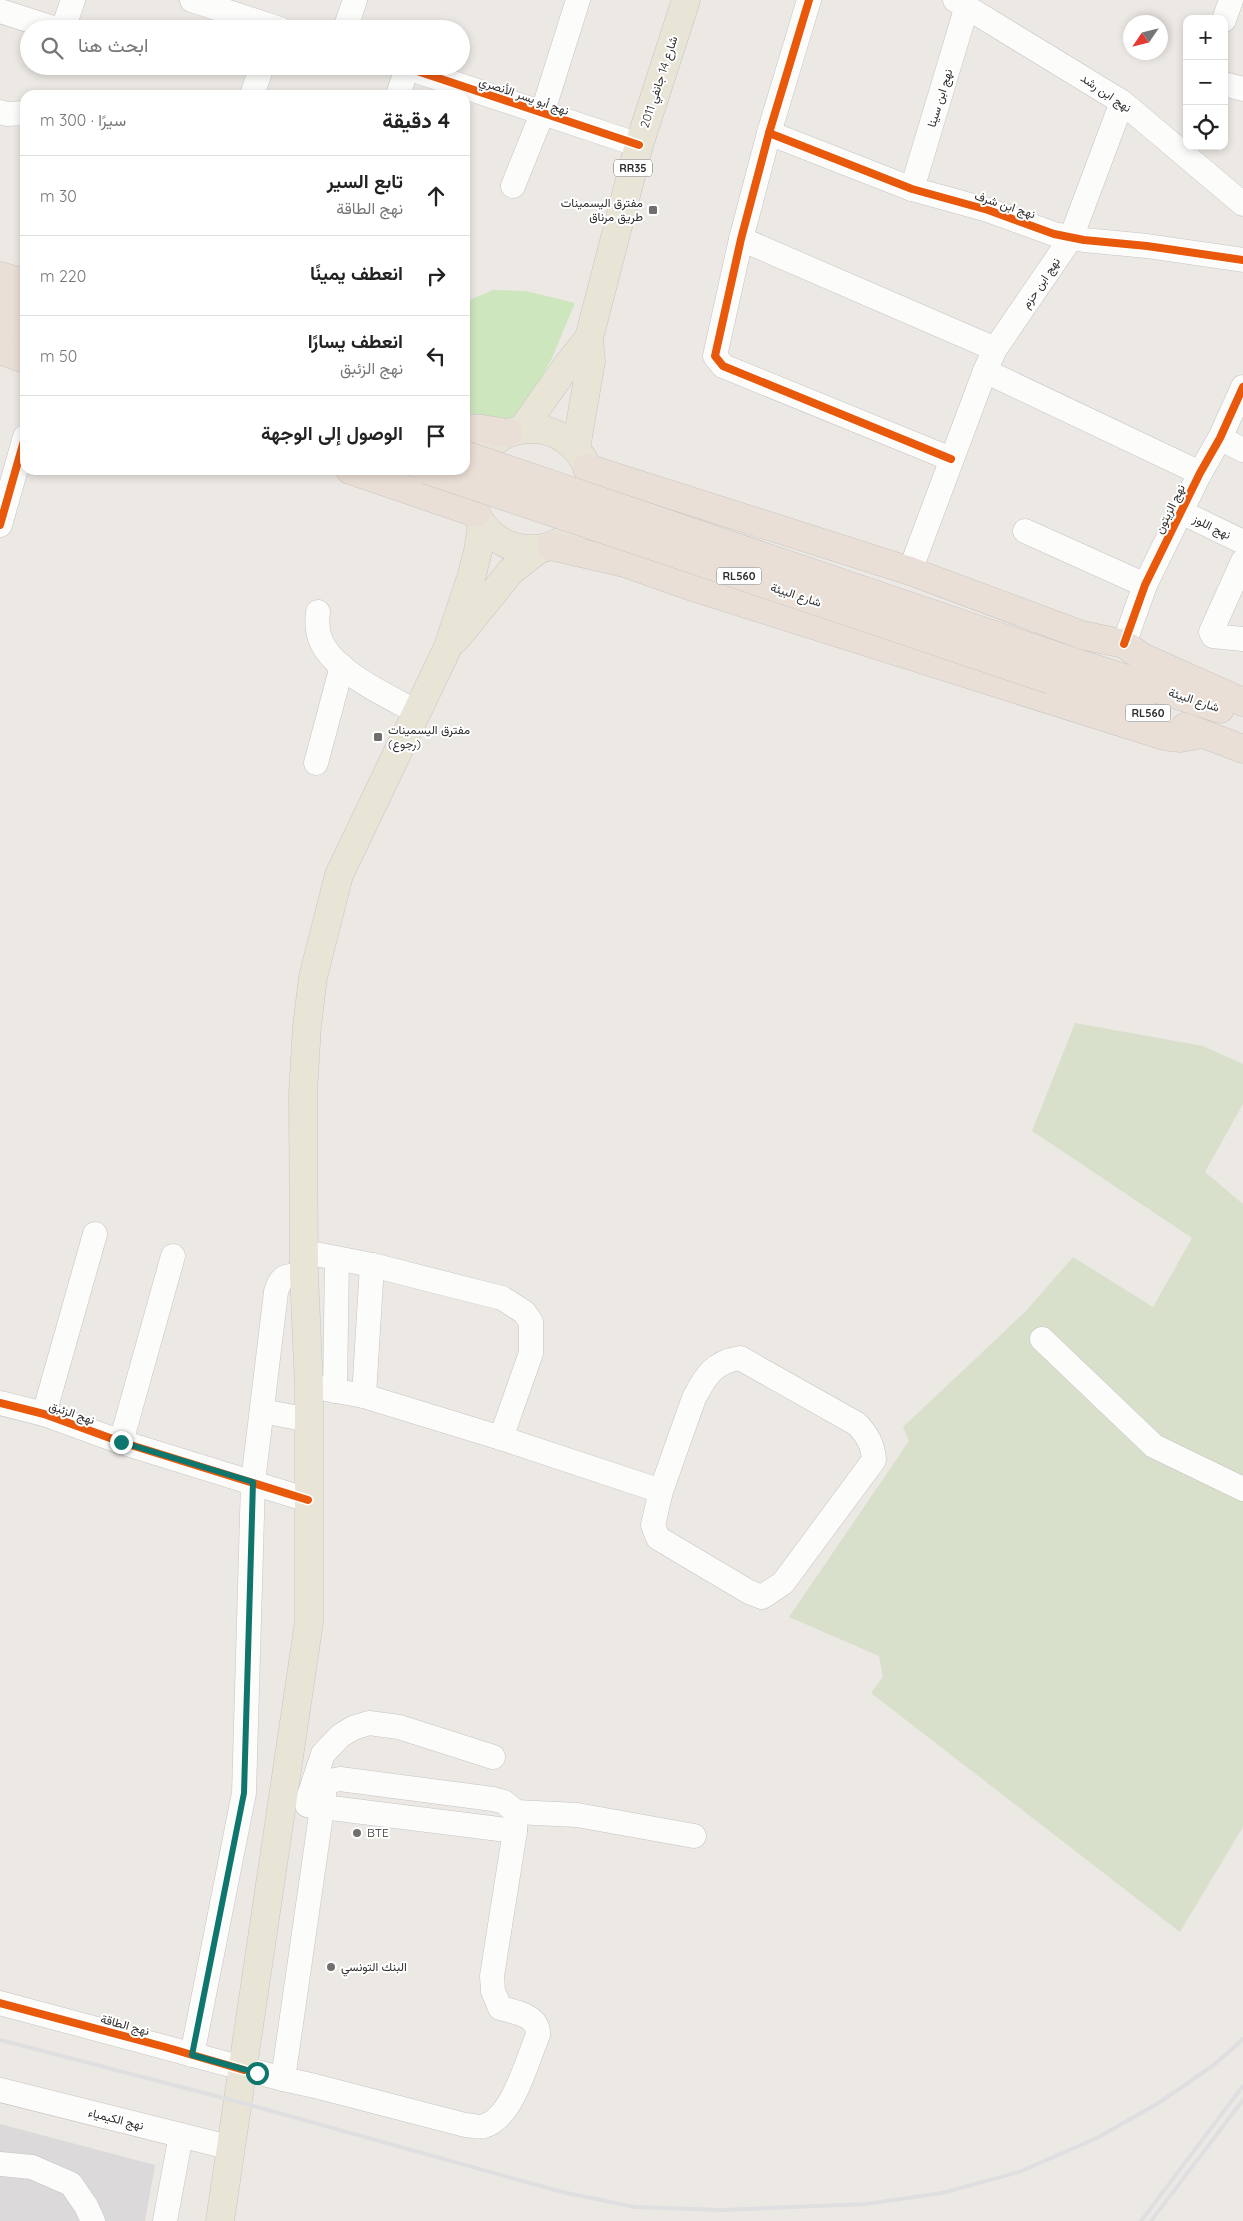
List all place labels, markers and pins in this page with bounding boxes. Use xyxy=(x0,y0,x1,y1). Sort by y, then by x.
place label: مفترق اليسمينات طريق مرناق xyxy=(561,195,643,225)
marker: مفترق اليسمينات طريق مرناق xyxy=(647,204,659,216)
place label: مفترق اليسمينات (رجوع) xyxy=(388,722,470,753)
marker: مفترق اليسمينات (رجوع) xyxy=(372,731,384,743)
place label: BTE xyxy=(367,1825,389,1840)
marker: BTE xyxy=(351,1827,363,1839)
place label: البنك التونسي xyxy=(341,1959,407,1977)
marker: البنك التونسي xyxy=(325,1961,337,1973)

